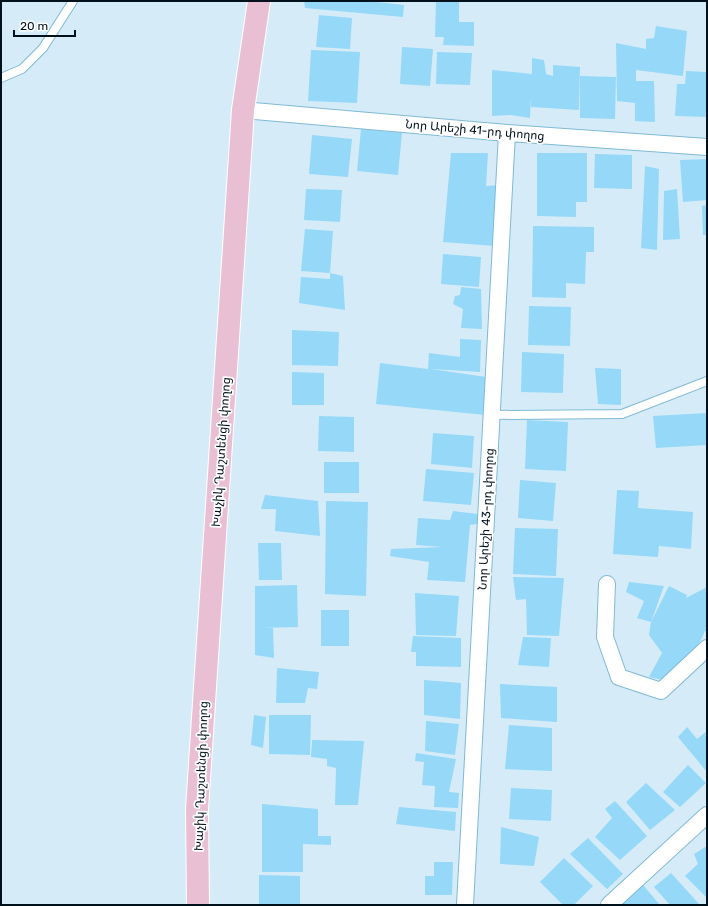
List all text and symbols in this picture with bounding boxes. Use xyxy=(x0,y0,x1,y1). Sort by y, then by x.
scale bar xyxy=(14,12,75,38)
text: 20 m xyxy=(20,19,48,33)
street label: Նոր Արեշի 41-րդ փողոց xyxy=(405,117,545,143)
street label: Խաչիկ Դաշտենցի փողոց xyxy=(209,377,233,527)
street label: Նոր Արեշի 43-րդ փողոց xyxy=(475,448,497,590)
street label: Խաչիկ Դաշտենցի փողոց xyxy=(191,701,211,851)

